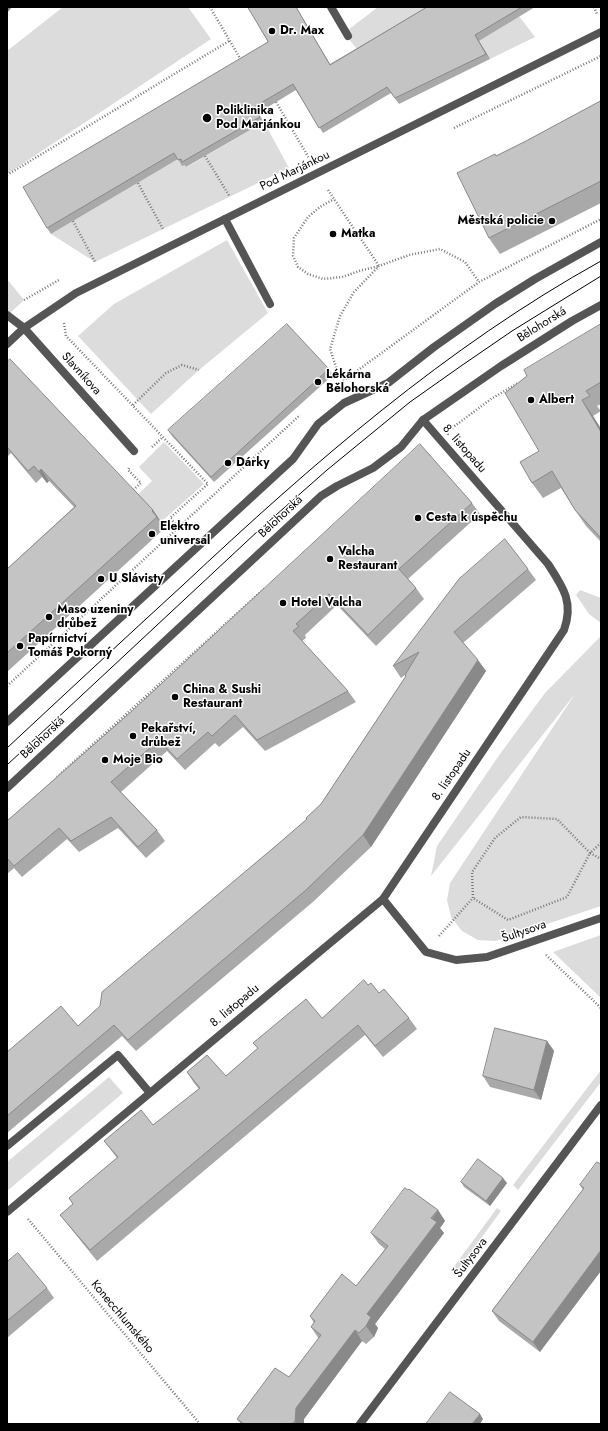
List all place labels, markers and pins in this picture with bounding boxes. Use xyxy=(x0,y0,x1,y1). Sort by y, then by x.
place label: Dr. Max xyxy=(280,24,324,38)
marker: Dr. Max xyxy=(267,26,277,36)
place label: Poliklinika Pod Marjánkou xyxy=(216,104,301,132)
marker: Poliklinika Pod Marjánkou xyxy=(201,112,213,124)
place label: Městská policie xyxy=(457,214,544,228)
marker: Městská policie xyxy=(547,216,557,226)
place label: Matka xyxy=(341,227,375,241)
marker: Matka xyxy=(328,229,338,239)
place label: Lékárna Bělohorská xyxy=(326,368,389,396)
marker: Lékárna Bělohorská xyxy=(313,377,323,387)
place label: Albert xyxy=(539,393,574,407)
marker: Albert xyxy=(526,395,536,405)
place label: Dárky xyxy=(236,456,270,470)
marker: Dárky xyxy=(223,458,233,468)
place label: Cesta k úspěchu xyxy=(426,511,517,525)
marker: Cesta k úspěchu xyxy=(413,513,423,523)
place label: Elektro universal xyxy=(160,520,210,548)
marker: Elektro universal xyxy=(147,529,157,539)
place label: Valcha Restaurant xyxy=(338,545,397,573)
marker: Valcha Restaurant xyxy=(325,554,335,564)
place label: U Slávisty xyxy=(109,572,163,586)
marker: U Slávisty xyxy=(96,574,106,584)
place label: Hotel Valcha xyxy=(291,596,362,610)
marker: Hotel Valcha xyxy=(278,598,288,608)
place label: Maso uzeniny drůbež xyxy=(57,603,133,631)
marker: Maso uzeniny drůbež xyxy=(44,612,54,622)
place label: Papírnictví Tomáš Pokorný xyxy=(28,632,112,660)
marker: Papírnictví Tomáš Pokorný xyxy=(15,641,25,651)
place label: China & Sushi Restaurant xyxy=(183,683,261,711)
marker: China & Sushi Restaurant xyxy=(170,692,180,702)
place label: Pekařství, drůbež xyxy=(141,722,196,750)
marker: Pekařství, drůbež xyxy=(128,731,138,741)
place label: Moje Bio xyxy=(113,753,163,767)
marker: Moje Bio xyxy=(100,755,110,765)

